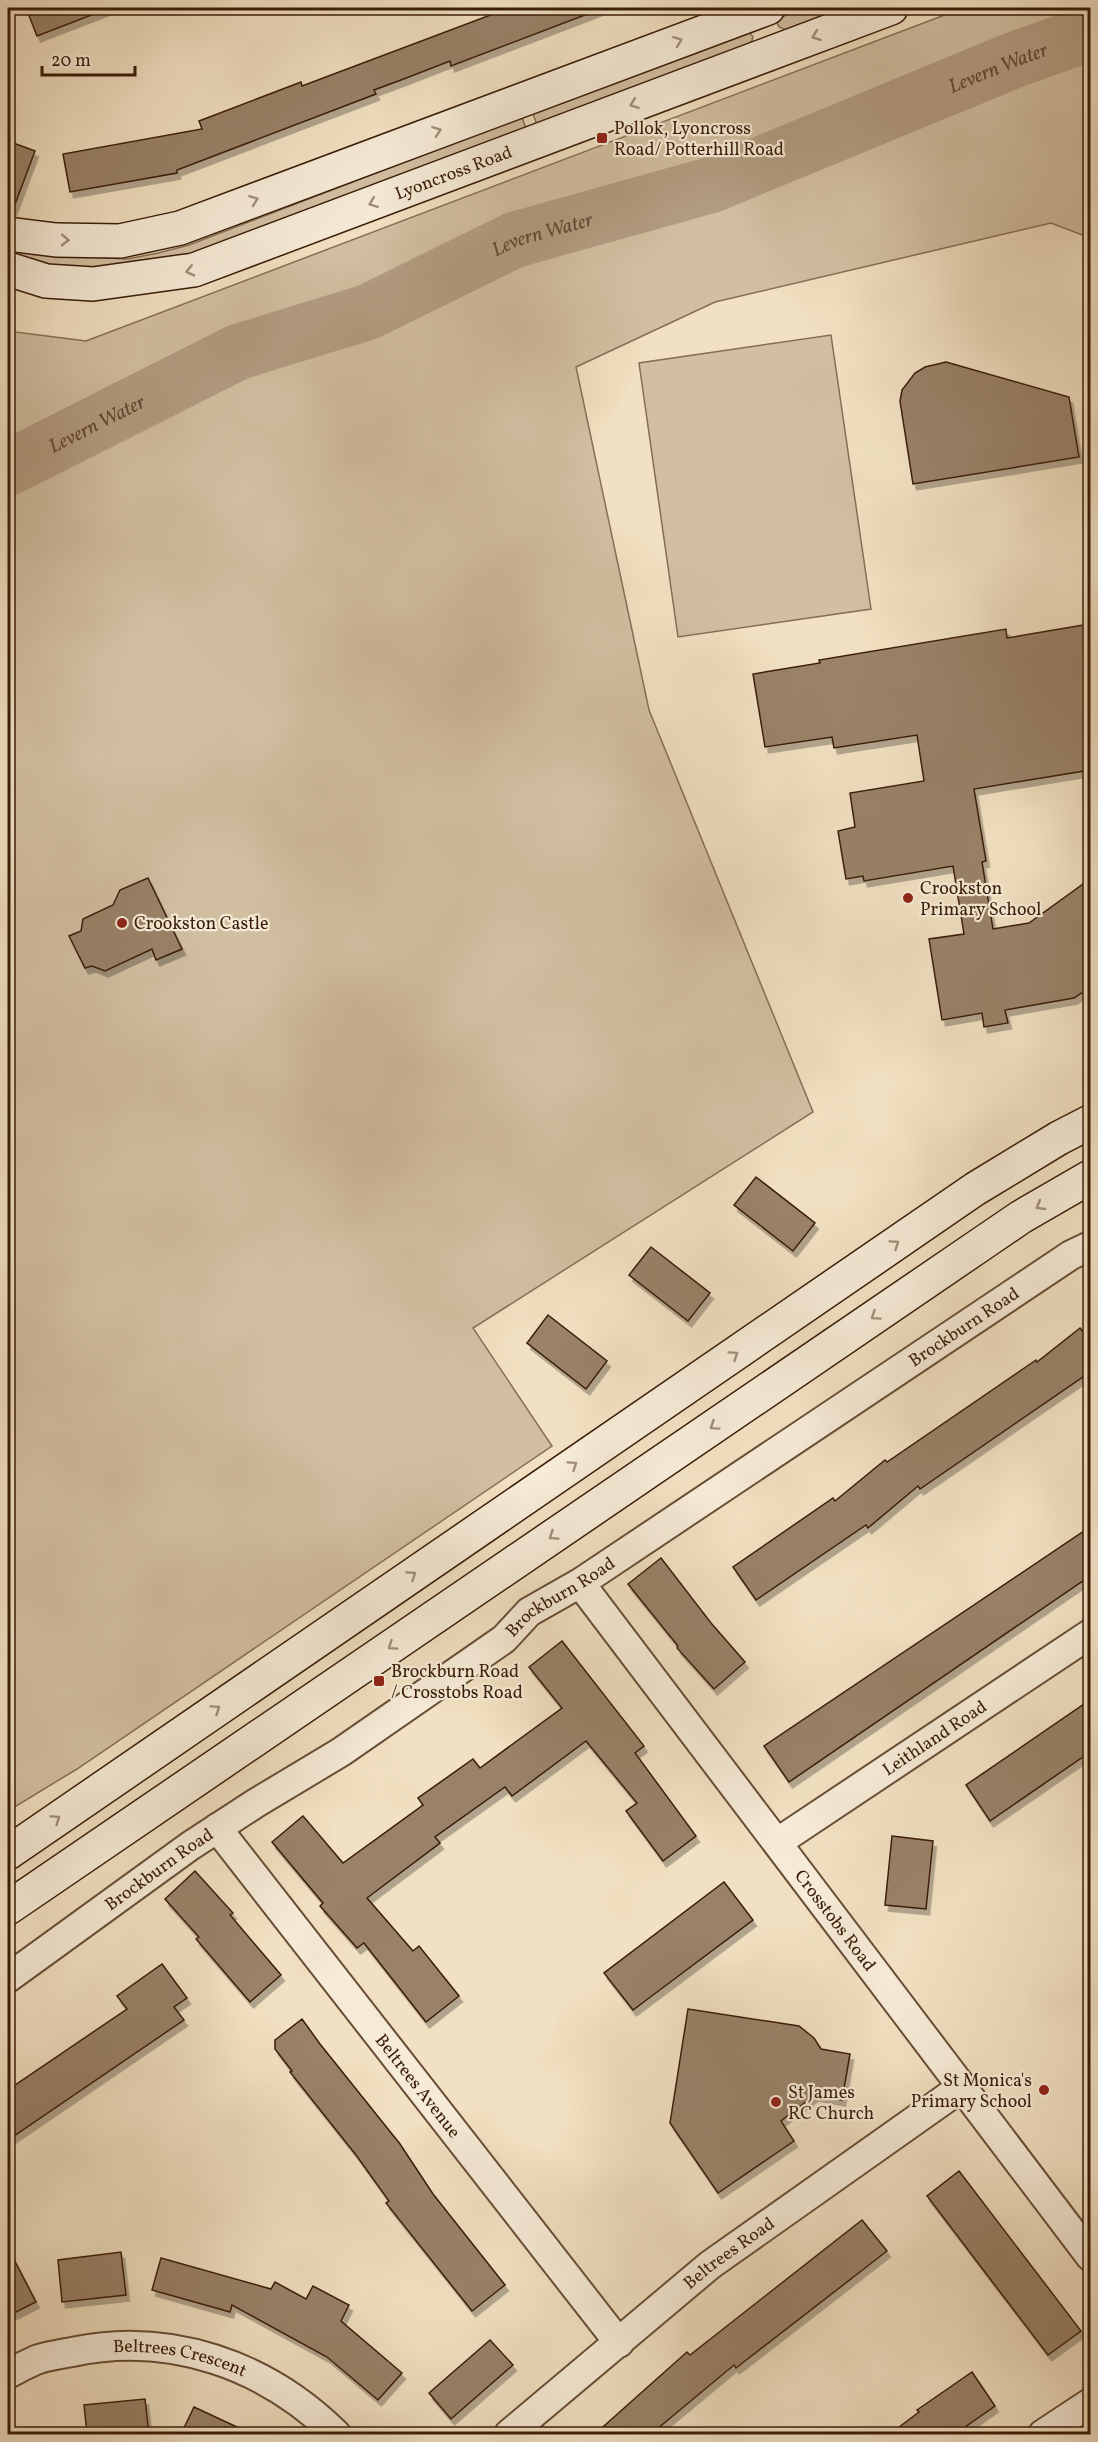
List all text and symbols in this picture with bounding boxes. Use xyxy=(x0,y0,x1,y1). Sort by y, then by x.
one-way arrow xyxy=(811,28,822,41)
one-way arrow xyxy=(672,36,683,48)
water label: Levern Water xyxy=(945,37,1053,102)
scale bar xyxy=(42,39,135,77)
text: 20 m xyxy=(51,49,91,74)
one-way arrow xyxy=(629,97,640,110)
place label: Pollok, Lyoncross Road/ Potterhill Road xyxy=(614,117,784,163)
one-way arrow xyxy=(431,126,441,139)
marker: Pollok, Lyoncross Road/ Potterhill Road xyxy=(595,131,609,145)
street label: Lyoncross Road xyxy=(392,140,516,207)
one-way arrow xyxy=(248,194,259,207)
one-way arrow xyxy=(368,196,379,208)
water label: Levern Water xyxy=(487,207,597,265)
one-way arrow xyxy=(61,234,70,246)
one-way arrow xyxy=(185,263,195,276)
water label: Levern Water xyxy=(44,389,151,461)
place label: Crookston Primary School xyxy=(920,877,1041,923)
marker: Crookston Primary School xyxy=(901,891,915,905)
place label: Crookston Castle xyxy=(134,912,269,937)
marker: Crookston Castle xyxy=(115,916,129,930)
one-way arrow xyxy=(1036,1199,1046,1211)
one-way arrow xyxy=(888,1240,899,1251)
street label: Brockburn Road xyxy=(904,1282,1025,1374)
one-way arrow xyxy=(871,1309,882,1320)
one-way arrow xyxy=(727,1351,738,1362)
one-way arrow xyxy=(710,1419,721,1430)
one-way arrow xyxy=(566,1461,577,1472)
one-way arrow xyxy=(549,1529,560,1540)
street label: Brockburn Road xyxy=(501,1552,621,1644)
one-way arrow xyxy=(406,1571,417,1582)
one-way arrow xyxy=(388,1639,399,1650)
place label: Brockburn Road / Crosstobs Road xyxy=(391,1660,523,1706)
marker: Brockburn Road / Crosstobs Road xyxy=(372,1674,386,1688)
street label: Leithland Road xyxy=(878,1695,992,1783)
one-way arrow xyxy=(210,1705,221,1716)
one-way arrow xyxy=(49,1816,60,1827)
street label: Brockburn Road xyxy=(100,1823,219,1918)
street label: Crosstobs Road xyxy=(788,1865,881,1977)
street label: Beltrees Avenue xyxy=(368,2029,466,2144)
place label: St Monica's Primary School xyxy=(911,2069,1032,2115)
place label: St James RC Church xyxy=(788,2081,874,2127)
marker: St Monica's Primary School xyxy=(1037,2083,1051,2097)
marker: St James RC Church xyxy=(769,2095,783,2109)
street label: Beltrees Road xyxy=(679,2212,781,2296)
street label: Beltrees Crescent xyxy=(113,2335,250,2384)

